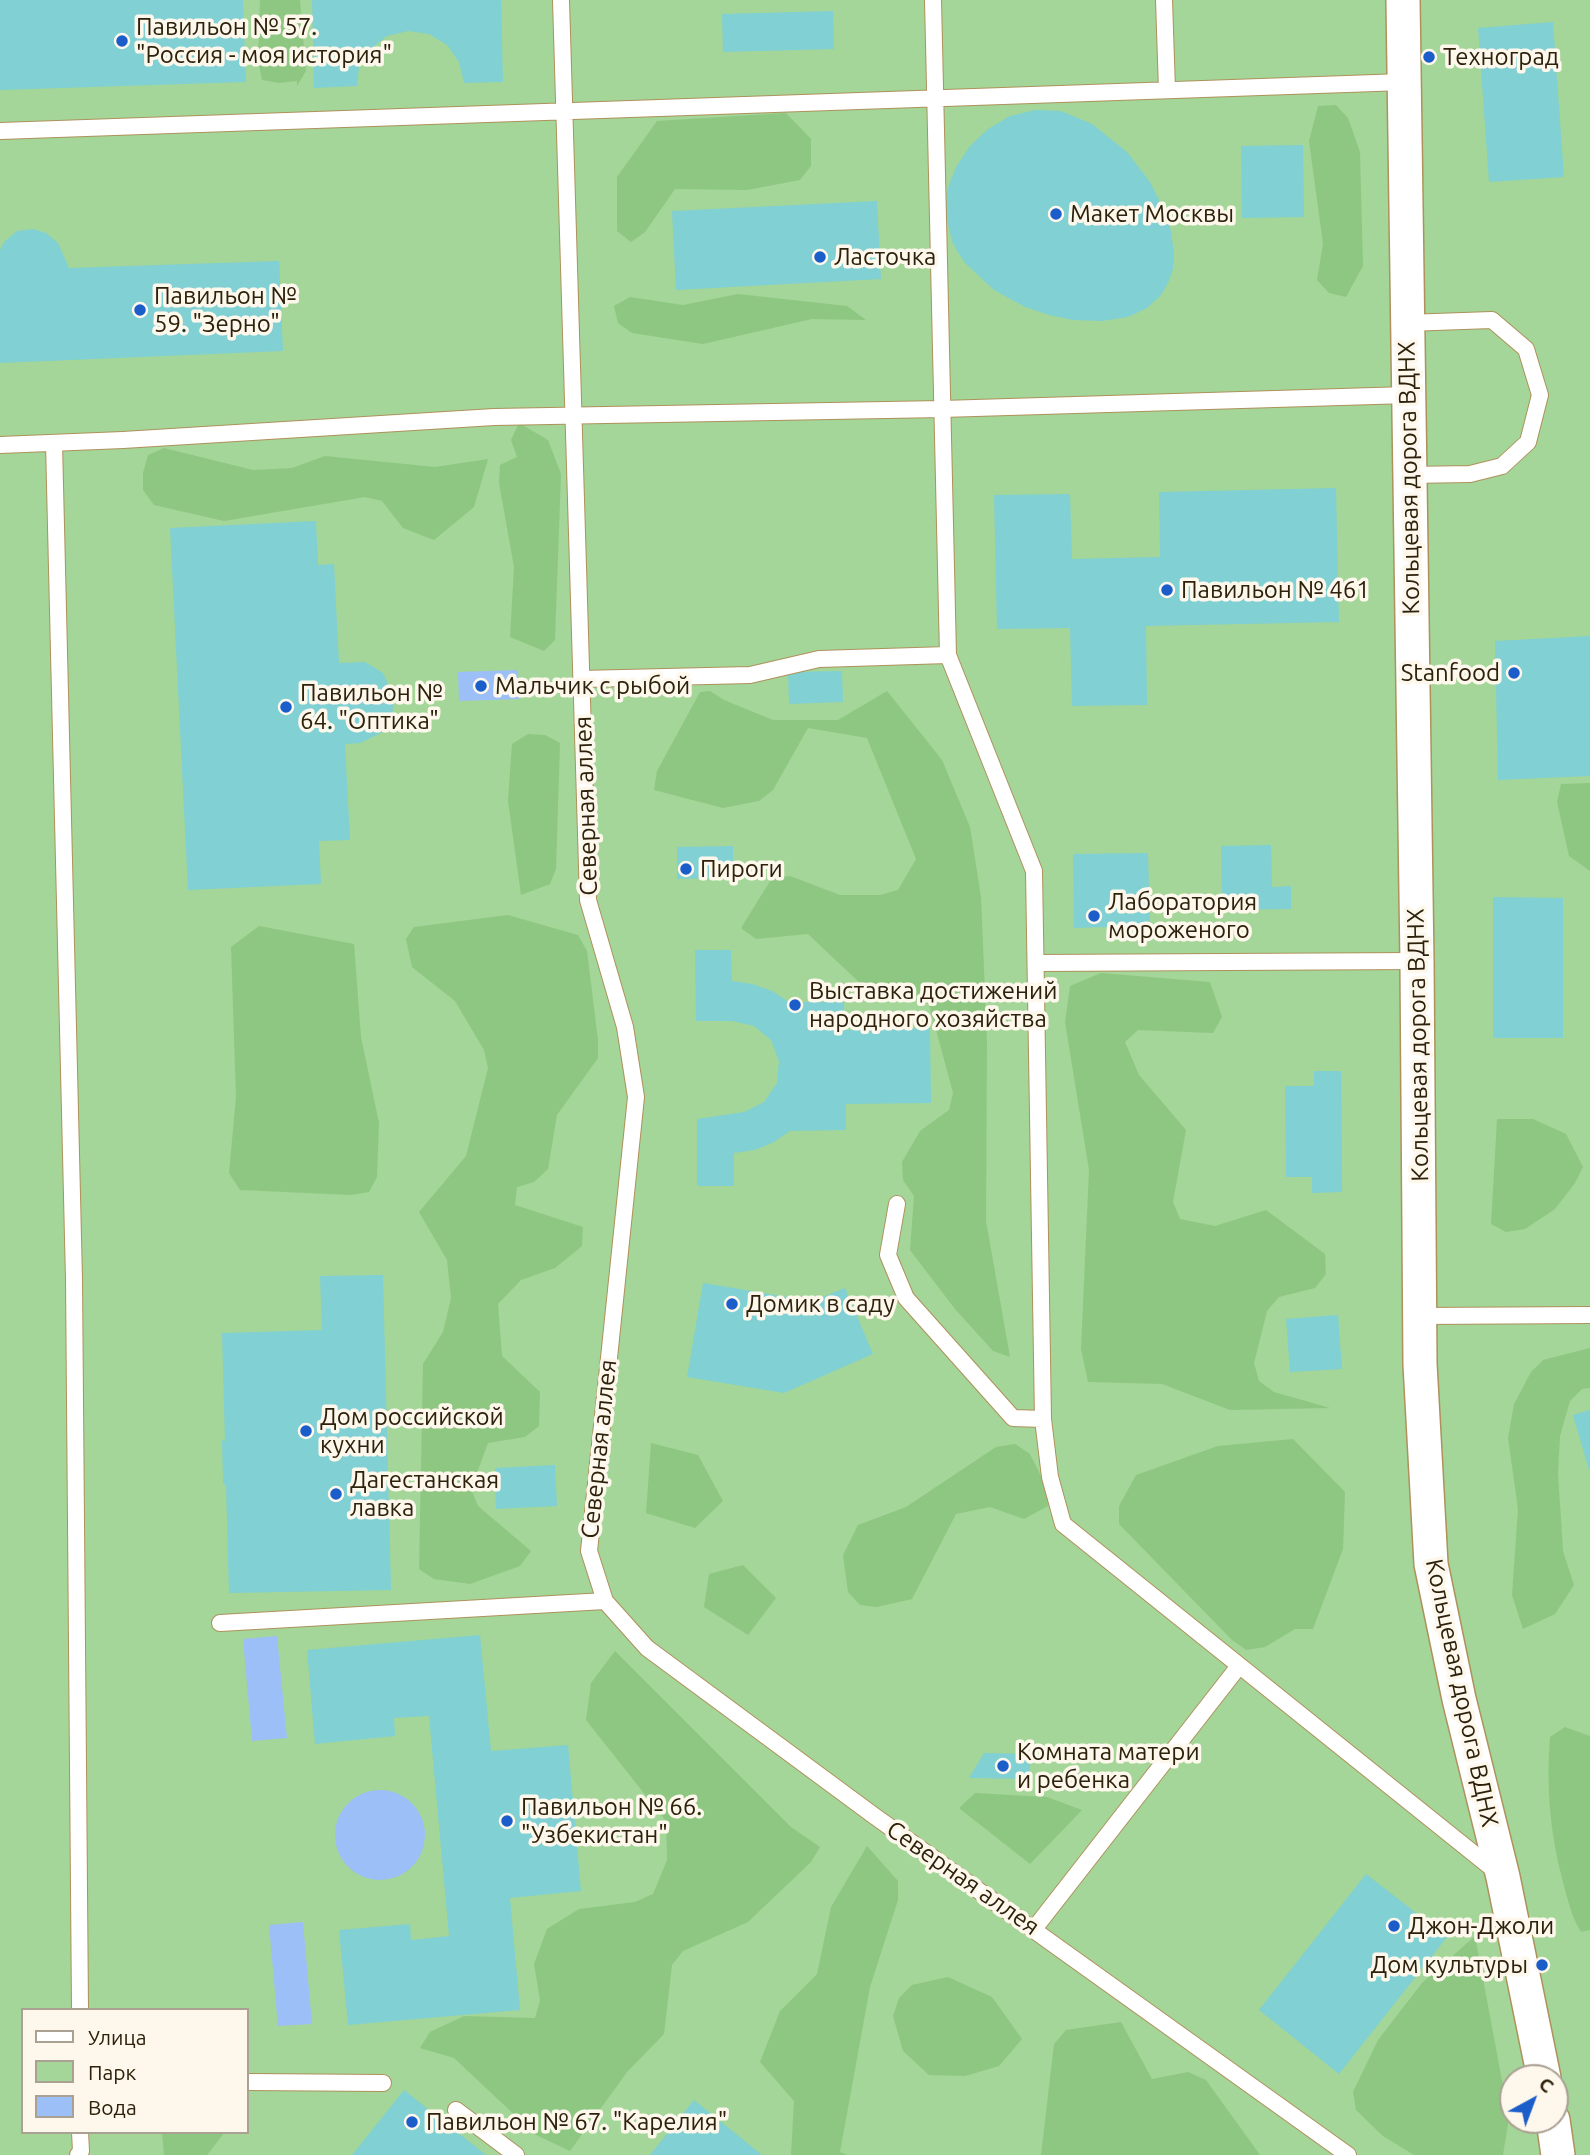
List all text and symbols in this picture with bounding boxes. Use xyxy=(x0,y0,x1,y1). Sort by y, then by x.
place label: Павильон № 57. "Россия - моя история" xyxy=(136,13,392,69)
marker: Павильон № 57. "Россия - моя история" xyxy=(114,33,130,49)
place label: Техноград xyxy=(1443,43,1559,71)
marker: Техноград xyxy=(1421,49,1437,65)
place label: Макет Москвы xyxy=(1070,200,1234,228)
marker: Макет Москвы xyxy=(1048,206,1064,222)
place label: Ласточка xyxy=(834,243,936,271)
marker: Ласточка xyxy=(812,249,828,265)
place label: Павильон № 59. "Зерно" xyxy=(154,282,297,338)
marker: Павильон № 59. "Зерно" xyxy=(132,302,148,318)
street label: Кольцевая дорога ВДНХ xyxy=(1392,341,1426,615)
place label: Павильон № 461 xyxy=(1181,576,1370,604)
marker: Павильон № 461 xyxy=(1159,582,1175,598)
place label: Stanfood xyxy=(1401,659,1500,687)
marker: Stanfood xyxy=(1506,665,1522,681)
place label: Мальчик с рыбой xyxy=(495,672,690,700)
marker: Мальчик с рыбой xyxy=(473,678,489,694)
place label: Павильон № 64. "Оптика" xyxy=(300,679,443,735)
marker: Павильон № 64. "Оптика" xyxy=(278,699,294,715)
street label: Северная аллея xyxy=(568,716,604,896)
place label: Пироги xyxy=(700,855,783,883)
marker: Пироги xyxy=(678,861,694,877)
place label: Лаборатория мороженого xyxy=(1108,888,1257,944)
marker: Лаборатория мороженого xyxy=(1086,908,1102,924)
street label: Кольцевая дорога ВДНХ xyxy=(1401,908,1435,1182)
place label: Выставка достижений народного хозяйства xyxy=(809,977,1058,1033)
marker: Выставка достижений народного хозяйства xyxy=(787,997,803,1013)
place label: Домик в саду xyxy=(746,1290,895,1318)
marker: Домик в саду xyxy=(724,1296,740,1312)
street label: Северная аллея xyxy=(575,1358,623,1540)
place label: Дом российской кухни xyxy=(320,1403,504,1459)
marker: Дом российской кухни xyxy=(298,1423,314,1439)
place label: Дагестанская лавка xyxy=(350,1466,499,1522)
marker: Дагестанская лавка xyxy=(328,1486,344,1502)
street label: Кольцевая дорога ВДНХ xyxy=(1420,1556,1504,1830)
place label: Комната матери и ребенка xyxy=(1017,1738,1200,1794)
marker: Комната матери и ребенка xyxy=(995,1758,1011,1774)
place label: Павильон № 66. "Узбекистан" xyxy=(521,1793,702,1849)
marker: Павильон № 66. "Узбекистан" xyxy=(499,1813,515,1829)
street label: Северная аллея xyxy=(881,1815,1045,1941)
place label: Джон-Джоли xyxy=(1408,1912,1554,1940)
marker: Джон-Джоли xyxy=(1386,1918,1402,1934)
place label: Дом культуры xyxy=(1370,1951,1528,1979)
marker: Дом культуры xyxy=(1534,1957,1550,1973)
legend xyxy=(21,2008,248,2134)
text: Улица xyxy=(88,2025,146,2049)
text: Парк xyxy=(88,2060,136,2084)
north arrow xyxy=(1499,2064,1569,2134)
text: С xyxy=(1535,2072,1558,2097)
text: Вода xyxy=(88,2095,137,2119)
place label: Павильон № 67. "Карелия" xyxy=(426,2108,727,2136)
marker: Павильон № 67. "Карелия" xyxy=(404,2114,420,2130)

